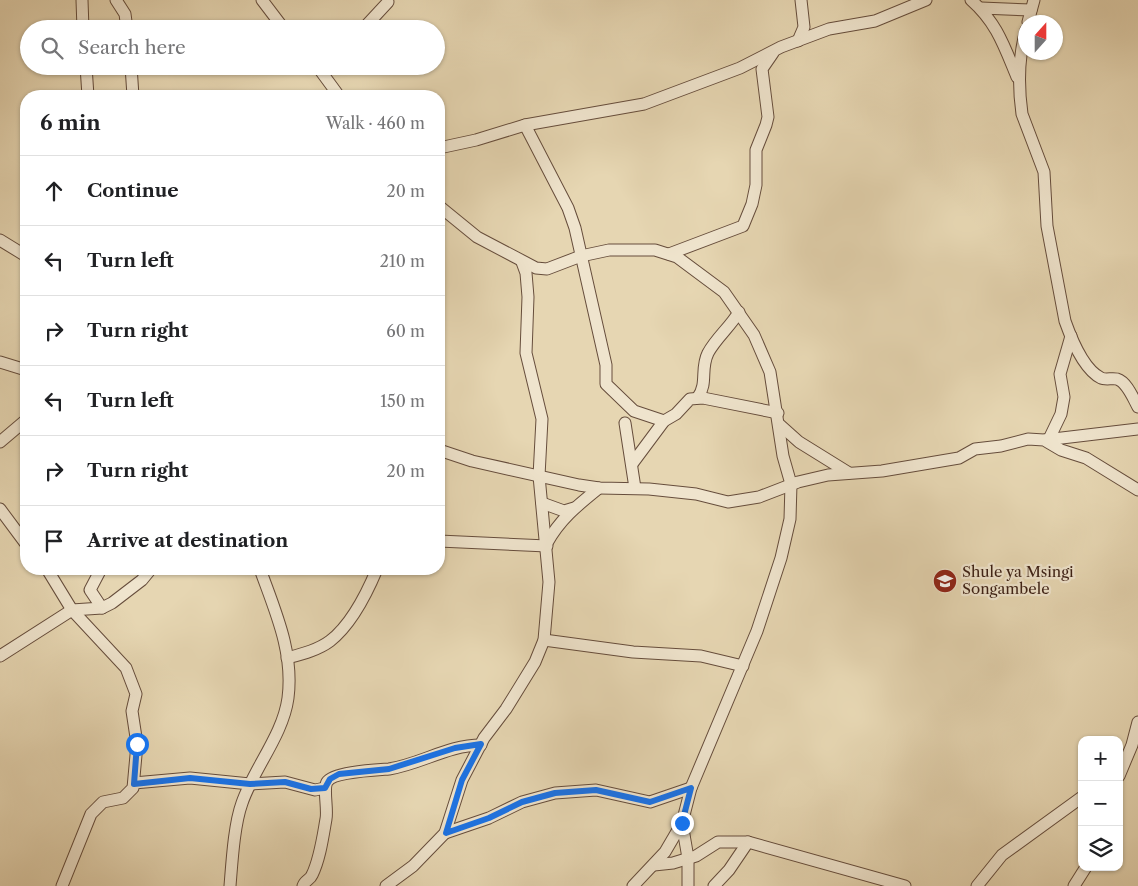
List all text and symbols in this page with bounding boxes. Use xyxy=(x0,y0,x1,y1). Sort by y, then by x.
north arrow xyxy=(1018,15,1063,60)
search box xyxy=(20,20,445,75)
icon: search xyxy=(38,34,66,62)
text: Search here xyxy=(78,36,186,59)
text: 6 min xyxy=(40,110,101,135)
text: Walk · 460 m xyxy=(326,113,425,133)
icon: ahead xyxy=(40,177,68,205)
text: Continue xyxy=(87,179,179,202)
text: 20 m xyxy=(386,181,425,201)
icon: left xyxy=(40,247,68,275)
text: Turn left xyxy=(87,249,174,272)
text: 210 m xyxy=(380,251,425,271)
icon: right xyxy=(40,317,68,345)
text: Turn right xyxy=(87,319,188,342)
text: 60 m xyxy=(386,321,425,341)
icon: left xyxy=(40,387,68,415)
text: Turn left xyxy=(87,389,174,412)
text: 150 m xyxy=(380,391,425,411)
icon: right xyxy=(40,457,68,485)
text: Turn right xyxy=(87,459,188,482)
text: 20 m xyxy=(386,461,425,481)
icon: arrive xyxy=(40,527,68,555)
text: Arrive at destination xyxy=(87,529,288,552)
place label: Shule ya Msingi Songambele xyxy=(962,562,1074,598)
school or university icon: Shule ya Msingi Songambele xyxy=(932,568,958,594)
route start xyxy=(126,733,149,756)
map controls xyxy=(1078,736,1123,871)
button: + xyxy=(1078,736,1123,781)
button: − xyxy=(1078,781,1123,826)
route end xyxy=(671,812,694,835)
button: layers xyxy=(1078,826,1123,871)

